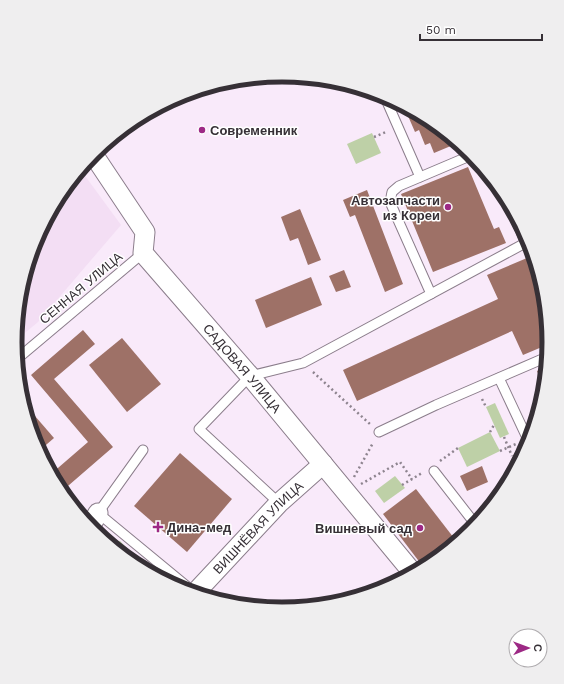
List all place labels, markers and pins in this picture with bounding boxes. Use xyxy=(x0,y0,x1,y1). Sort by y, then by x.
place label: Современник xyxy=(210,123,298,138)
marker: Современник xyxy=(197,125,207,135)
place label: Автозапчасти из Кореи xyxy=(351,193,440,223)
marker: Автозапчасти из Кореи xyxy=(443,202,453,212)
place label: Дина-мед xyxy=(167,520,232,535)
marker: Дина-мед xyxy=(152,521,164,533)
place label: Вишневый сад xyxy=(315,521,413,536)
marker: Вишневый сад xyxy=(415,523,425,533)

